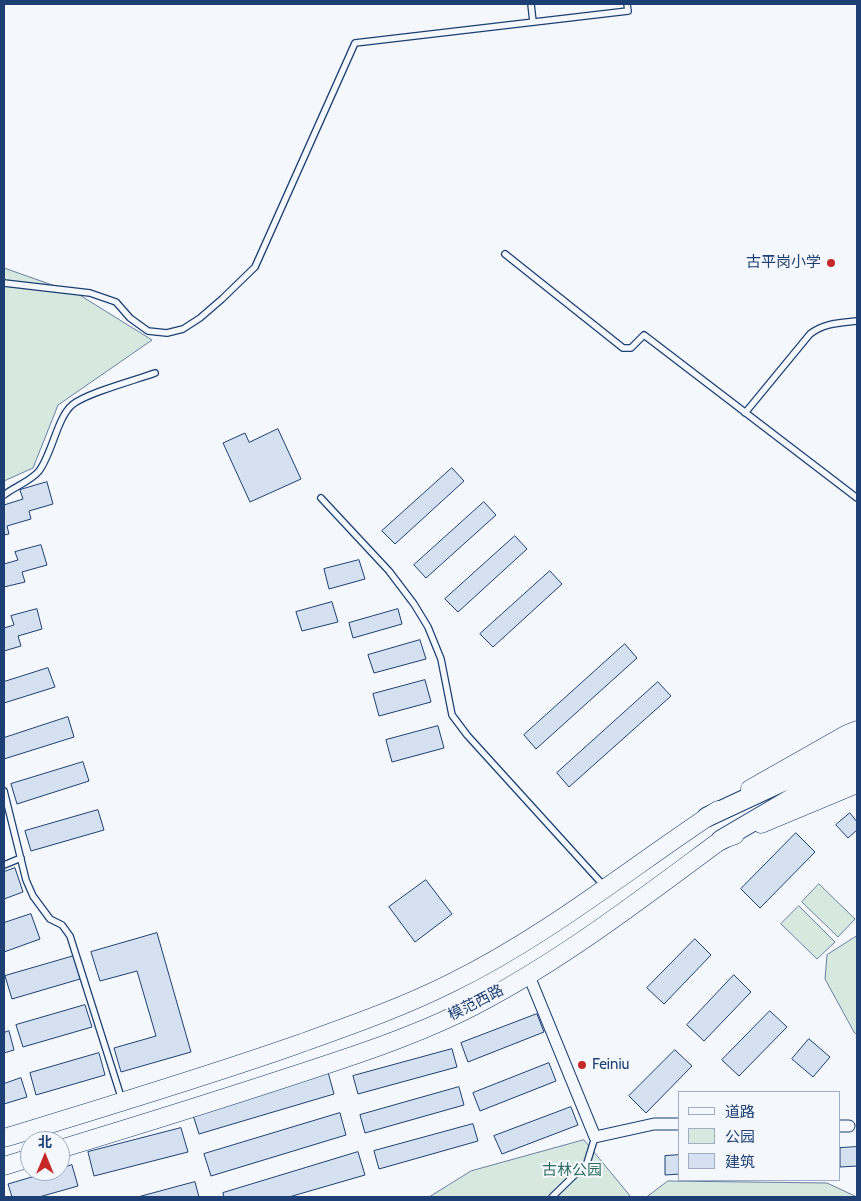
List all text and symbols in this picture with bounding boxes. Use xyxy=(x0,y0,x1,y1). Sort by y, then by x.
place label: 古平岗小学 xyxy=(746,254,821,272)
marker: 古平岗小学 xyxy=(825,257,837,269)
street label: 模范西路 xyxy=(445,981,507,1025)
place label: Feiniu xyxy=(592,1056,629,1074)
marker: Feiniu xyxy=(576,1059,588,1071)
legend xyxy=(678,1091,841,1181)
text: 道路 xyxy=(725,1103,755,1121)
text: 公园 xyxy=(725,1128,755,1146)
north arrow xyxy=(20,1131,70,1181)
text: 北 xyxy=(38,1133,52,1151)
text: 建筑 xyxy=(725,1153,755,1171)
park label: 古林公园 xyxy=(542,1162,602,1180)

